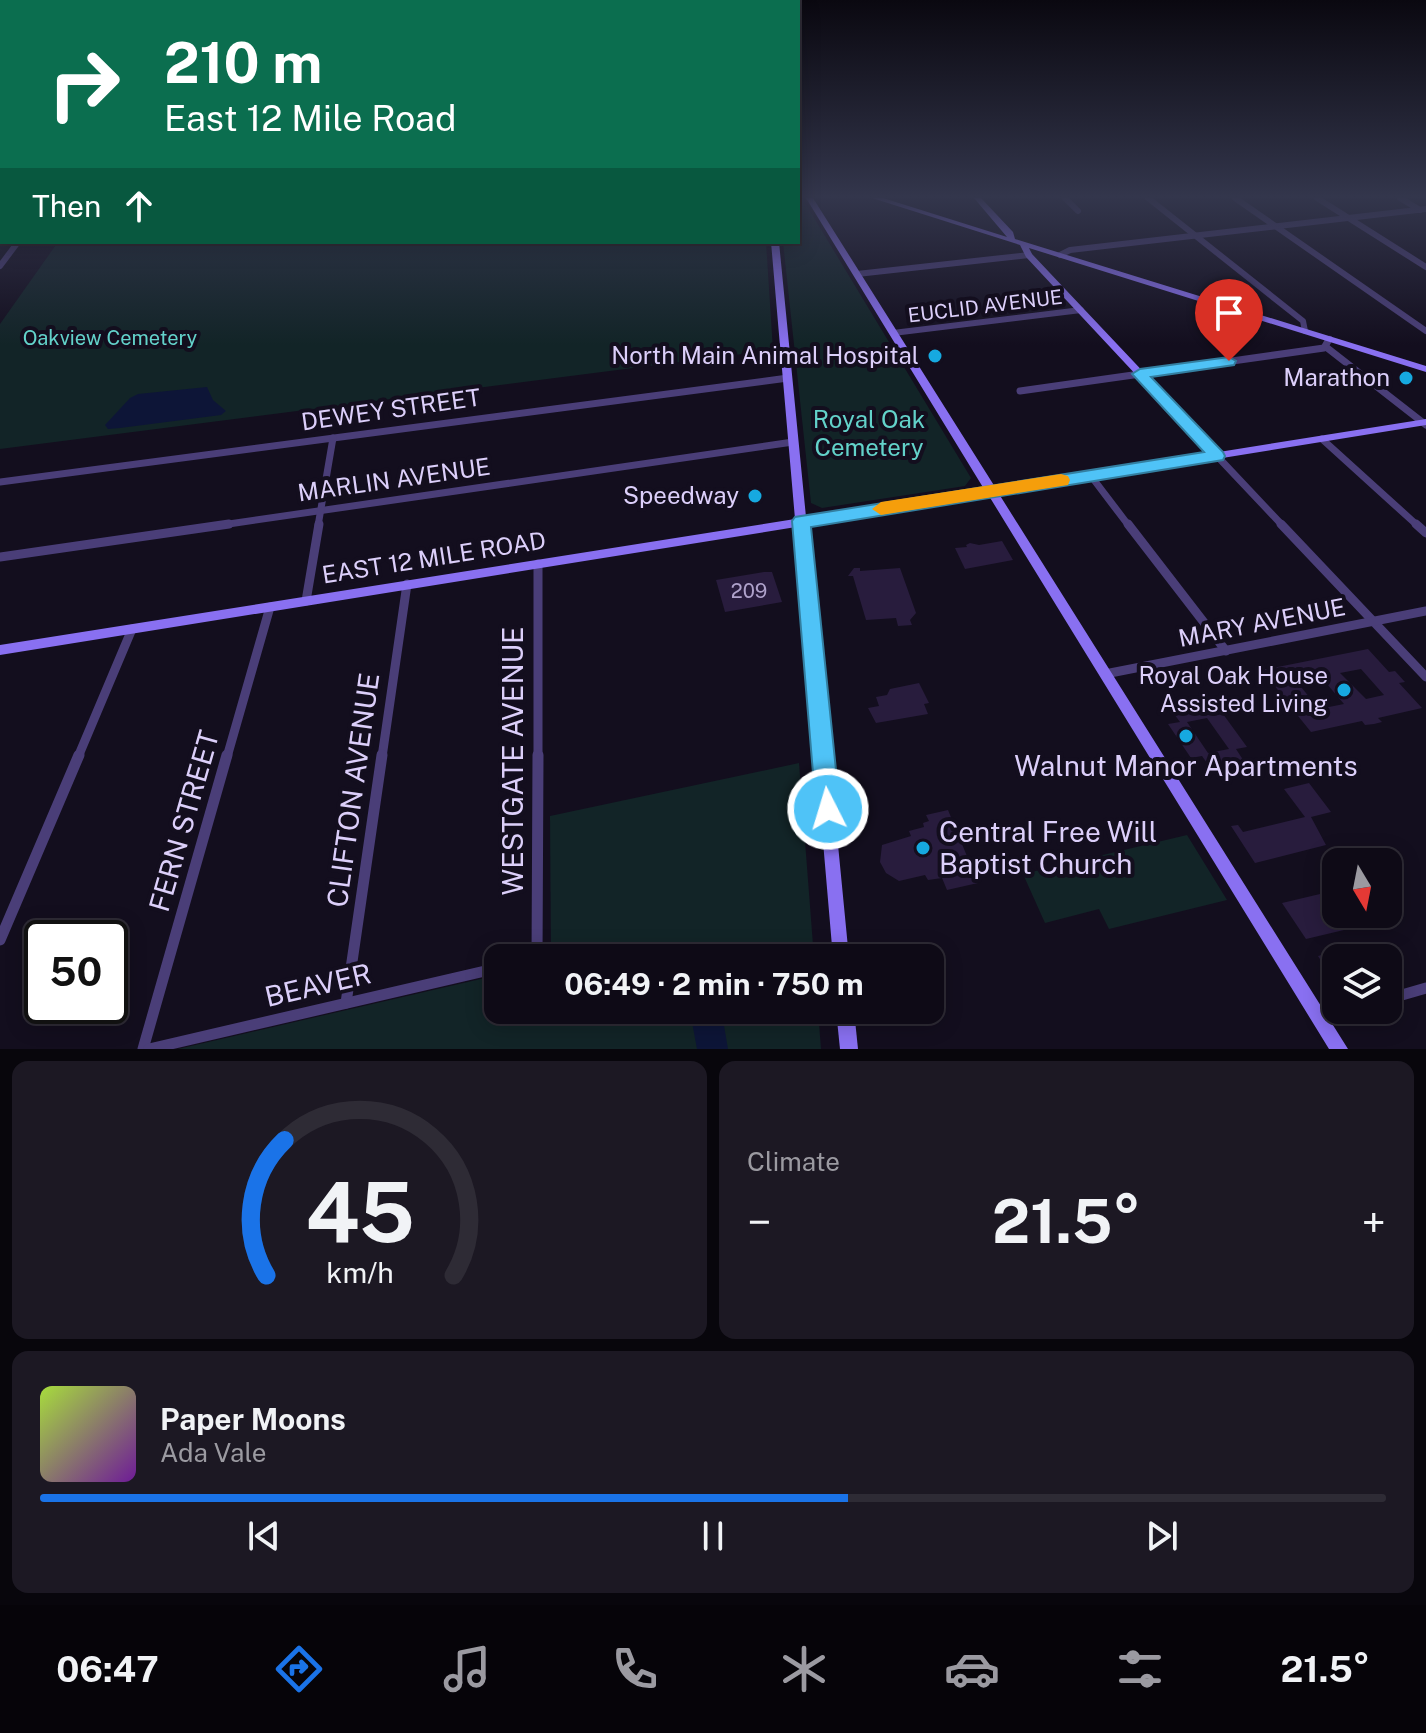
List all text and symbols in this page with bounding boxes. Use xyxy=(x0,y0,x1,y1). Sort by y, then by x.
text: 210 m xyxy=(164,30,322,96)
icon: right xyxy=(32,32,136,136)
text: East 12 Mile Road xyxy=(164,97,456,139)
icon: ahead xyxy=(117,184,161,228)
text: Then xyxy=(32,188,101,224)
pin xyxy=(1195,279,1263,361)
street label: EUCLID AVENUE xyxy=(906,285,1064,327)
icon: arrive xyxy=(1207,291,1251,335)
park label: Oakview Cemetery xyxy=(23,326,198,350)
place label: North Main Animal Hospital xyxy=(611,341,919,369)
marker: North Main Animal Hospital xyxy=(926,347,944,365)
place label: Marathon xyxy=(1283,363,1390,391)
marker: Marathon xyxy=(1397,369,1415,387)
street label: DEWEY STREET xyxy=(299,383,482,435)
park label: Royal Oak Cemetery xyxy=(813,405,925,461)
street label: MARLIN AVENUE xyxy=(296,452,492,506)
place label: Speedway xyxy=(623,481,739,509)
marker: Speedway xyxy=(746,487,764,505)
street label: EAST 12 MILE ROAD xyxy=(320,525,548,589)
house number: 209 xyxy=(731,579,767,603)
street label: MARY AVENUE xyxy=(1176,592,1348,652)
street label: WESTGATE AVENUE xyxy=(496,627,529,895)
place label: Royal Oak House Assisted Living xyxy=(1138,661,1328,717)
street label: CLIFTON AVENUE xyxy=(320,670,385,909)
marker: Royal Oak House Assisted Living xyxy=(1335,681,1353,699)
street label: FERN STREET xyxy=(142,726,225,915)
marker: Walnut Manor Apartments xyxy=(1177,727,1195,745)
place label: Walnut Manor Apartments xyxy=(1014,749,1358,782)
position arrow xyxy=(786,767,870,851)
place label: Central Free Will Baptist Church xyxy=(939,815,1157,880)
marker: Central Free Will Baptist Church xyxy=(914,839,932,857)
north arrow xyxy=(1322,848,1402,928)
map controls xyxy=(1322,848,1402,1024)
speed limit sign: 50 xyxy=(24,920,128,1024)
button: layers xyxy=(1322,944,1402,1024)
street label: BEAVER xyxy=(261,956,374,1013)
text: 06:49 · 2 min · 750 m xyxy=(564,966,864,1002)
text: Climate xyxy=(747,1146,840,1177)
text: 45 xyxy=(305,1163,414,1261)
text: 21.5° xyxy=(992,1186,1141,1257)
text: − xyxy=(747,1196,771,1248)
text: + xyxy=(1362,1196,1386,1248)
text: km/h xyxy=(326,1256,393,1289)
text: Paper Moons xyxy=(160,1401,346,1437)
text: Ada Vale xyxy=(160,1437,266,1468)
icon: previous xyxy=(242,1514,286,1558)
icon: pause xyxy=(691,1514,735,1558)
icon: next xyxy=(1140,1514,1184,1558)
icon: directions xyxy=(271,1641,327,1697)
icon: music xyxy=(439,1641,495,1697)
icon: phone xyxy=(607,1641,663,1697)
icon: climate xyxy=(776,1641,832,1697)
icon: car xyxy=(944,1641,1000,1697)
icon: filters xyxy=(1112,1641,1168,1697)
text: 06:47 xyxy=(56,1648,159,1690)
text: 21.5° xyxy=(1280,1648,1370,1690)

